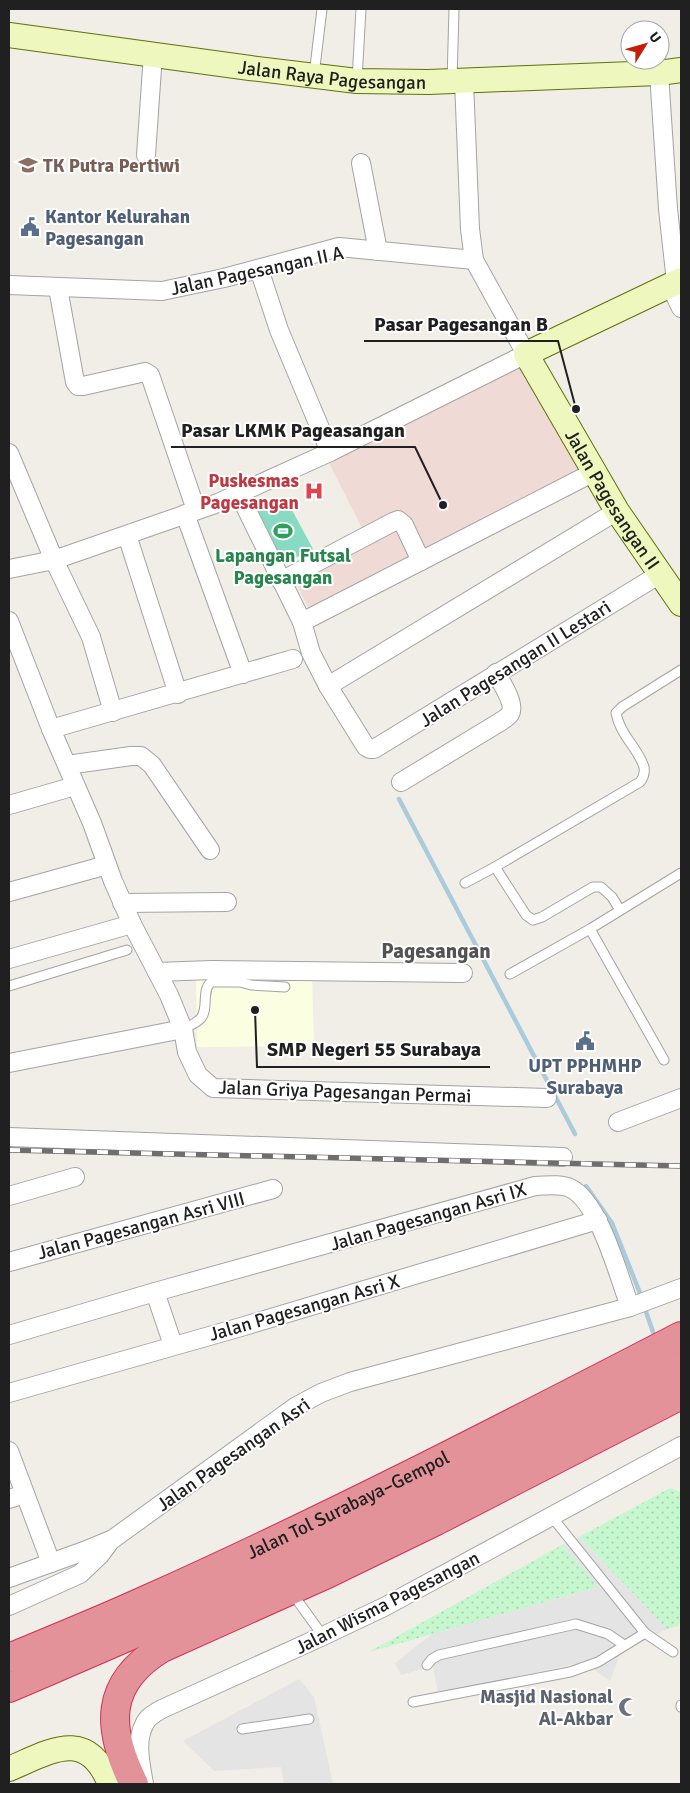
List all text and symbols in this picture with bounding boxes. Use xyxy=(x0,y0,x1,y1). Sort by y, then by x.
north arrow xyxy=(620,20,670,70)
text: U xyxy=(645,29,665,46)
street label: Jalan Raya Pagesangan xyxy=(237,56,426,95)
school or university icon: TK Putra Pertiwi xyxy=(17,154,39,176)
place label: TK Putra Pertiwi xyxy=(43,154,180,178)
place label: Kantor Kelurahan Pagesangan xyxy=(45,205,190,251)
public building icon: Kantor Kelurahan Pagesangan xyxy=(19,216,41,238)
street label: Jalan Pagesangan II A xyxy=(168,241,346,301)
callout: Pasar Pagesangan B xyxy=(364,306,558,341)
text: Pasar Pagesangan B xyxy=(374,312,548,337)
callout: Pasar LKMK Pageasangan xyxy=(171,412,415,447)
text: Pasar LKMK Pageasangan xyxy=(181,418,405,443)
street label: Jalan Pagesangan II xyxy=(559,425,665,575)
place label: Puskesmas Pagesangan xyxy=(200,469,299,515)
hospital icon: Puskesmas Pagesangan xyxy=(303,480,325,502)
sports icon: Lapangan Futsal Pagesangan xyxy=(272,520,294,542)
place label: Lapangan Futsal Pagesangan xyxy=(215,544,351,590)
street label: Jalan Pagesangan II Lestari xyxy=(416,595,615,733)
district label: Pagesangan xyxy=(381,938,491,964)
public building icon: UPT PPHMHP Surabaya xyxy=(574,1030,596,1052)
callout: SMP Negeri 55 Surabaya xyxy=(257,1032,490,1067)
text: SMP Negeri 55 Surabaya xyxy=(267,1037,481,1062)
place label: UPT PPHMHP Surabaya xyxy=(528,1054,642,1100)
street label: Jalan Griya Pagesangan Permai xyxy=(218,1076,472,1108)
street label: Jalan Pagesangan Asri IX xyxy=(328,1177,529,1256)
street label: Jalan Pagesangan Asri VIII xyxy=(35,1187,248,1265)
street label: Jalan Pagesangan Asri X xyxy=(206,1269,402,1347)
street label: Jalan Pagesangan Asri xyxy=(152,1393,315,1517)
street label: Jalan Tol Surabaya–Gempol xyxy=(243,1446,454,1565)
street label: Jalan Wisma Pagesangan xyxy=(291,1546,484,1660)
place label: Masjid Nasional Al-Akbar xyxy=(480,1685,613,1731)
mosque icon: Masjid Nasional Al-Akbar xyxy=(617,1696,639,1718)

